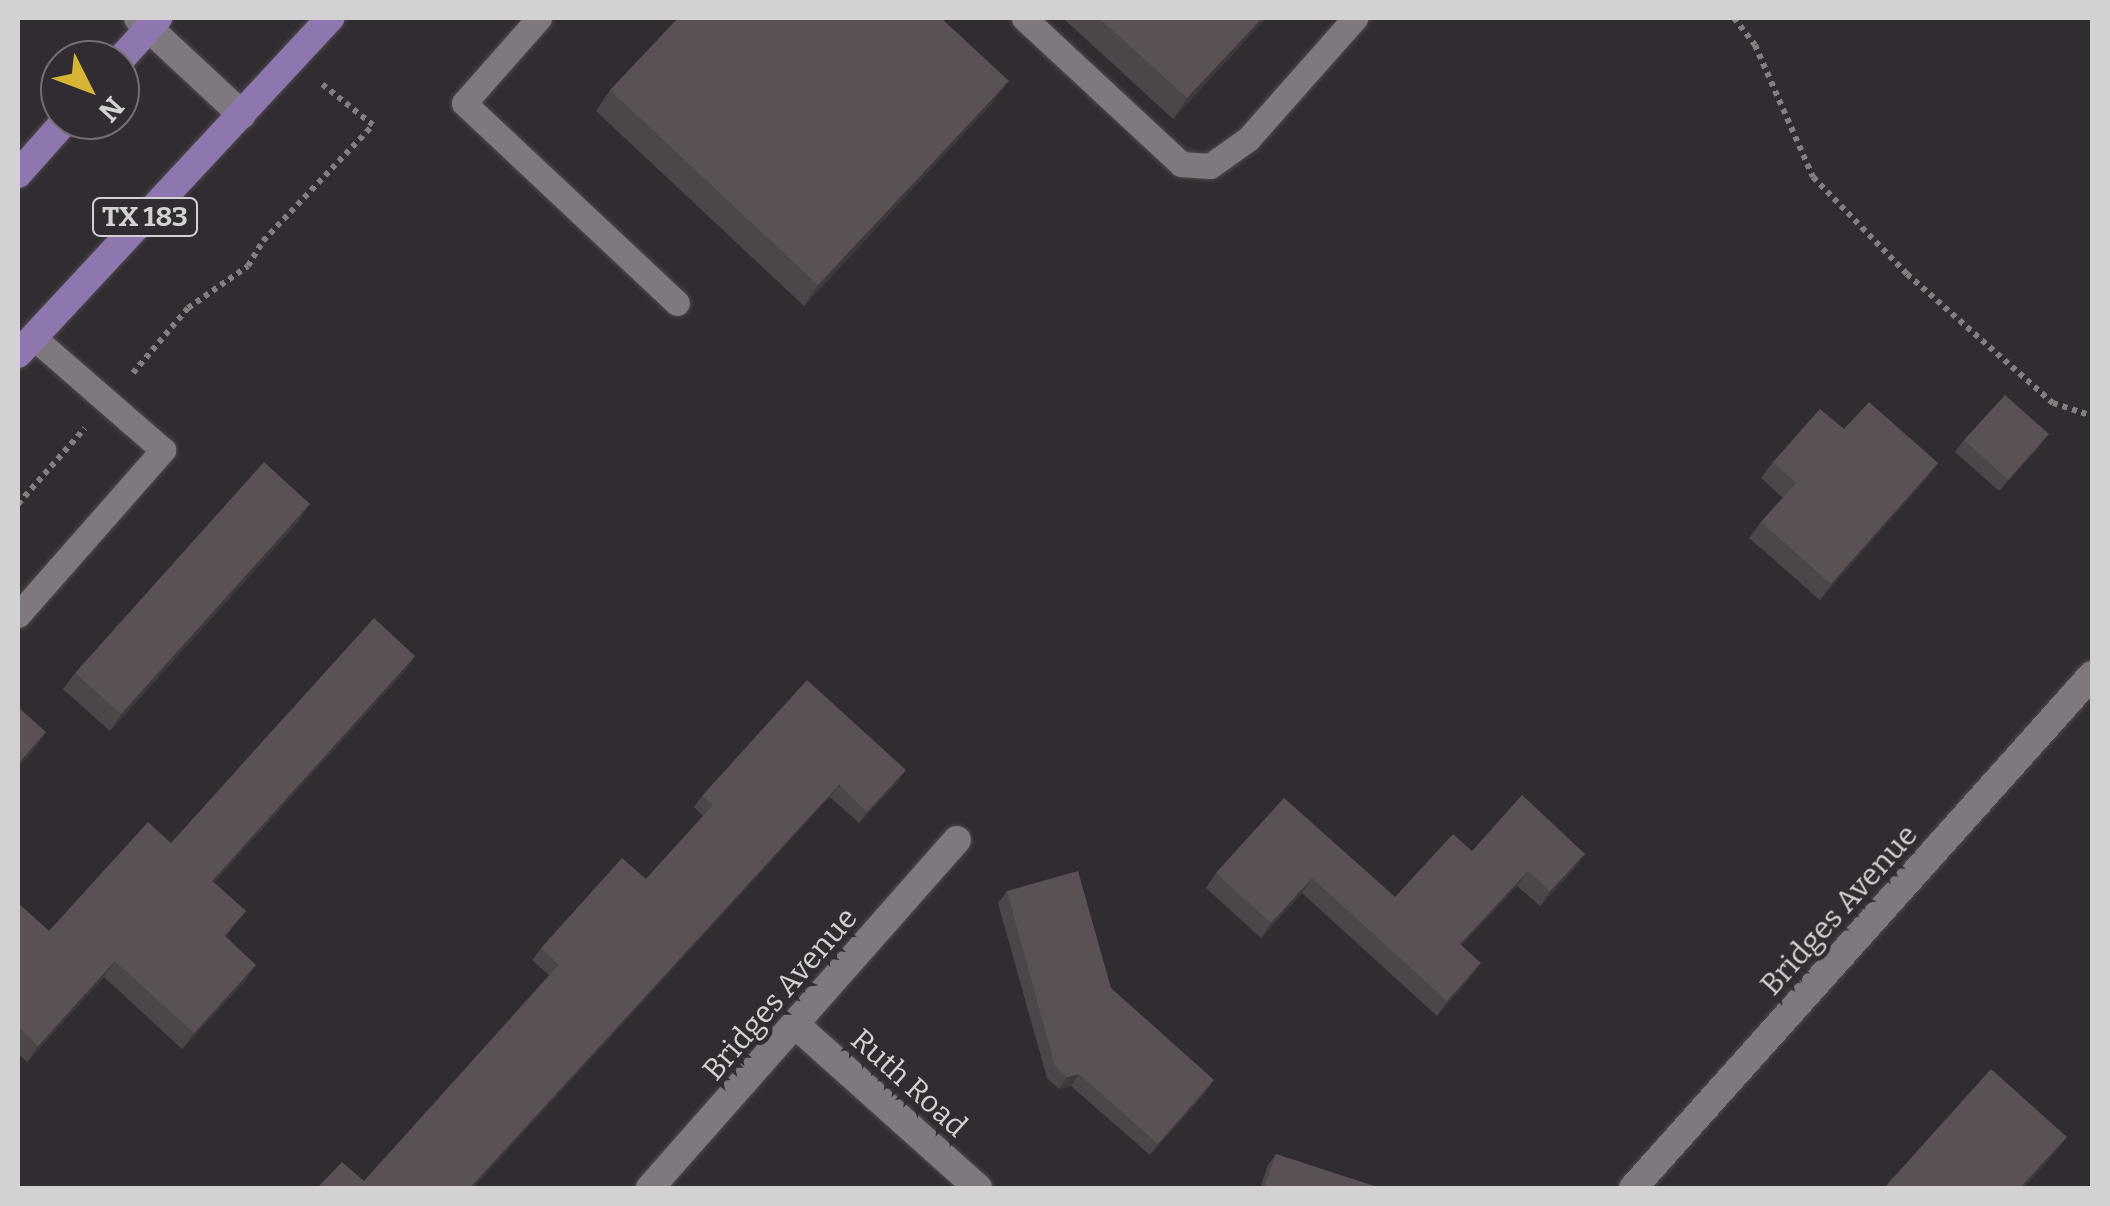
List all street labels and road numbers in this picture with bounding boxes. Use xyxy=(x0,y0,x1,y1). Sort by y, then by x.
road number: TX 183 xyxy=(90,194,200,240)
street label: Bridges Avenue xyxy=(1753,817,1925,1003)
street label: Bridges Avenue xyxy=(695,900,865,1088)
street label: Ruth Road xyxy=(844,1022,974,1144)

